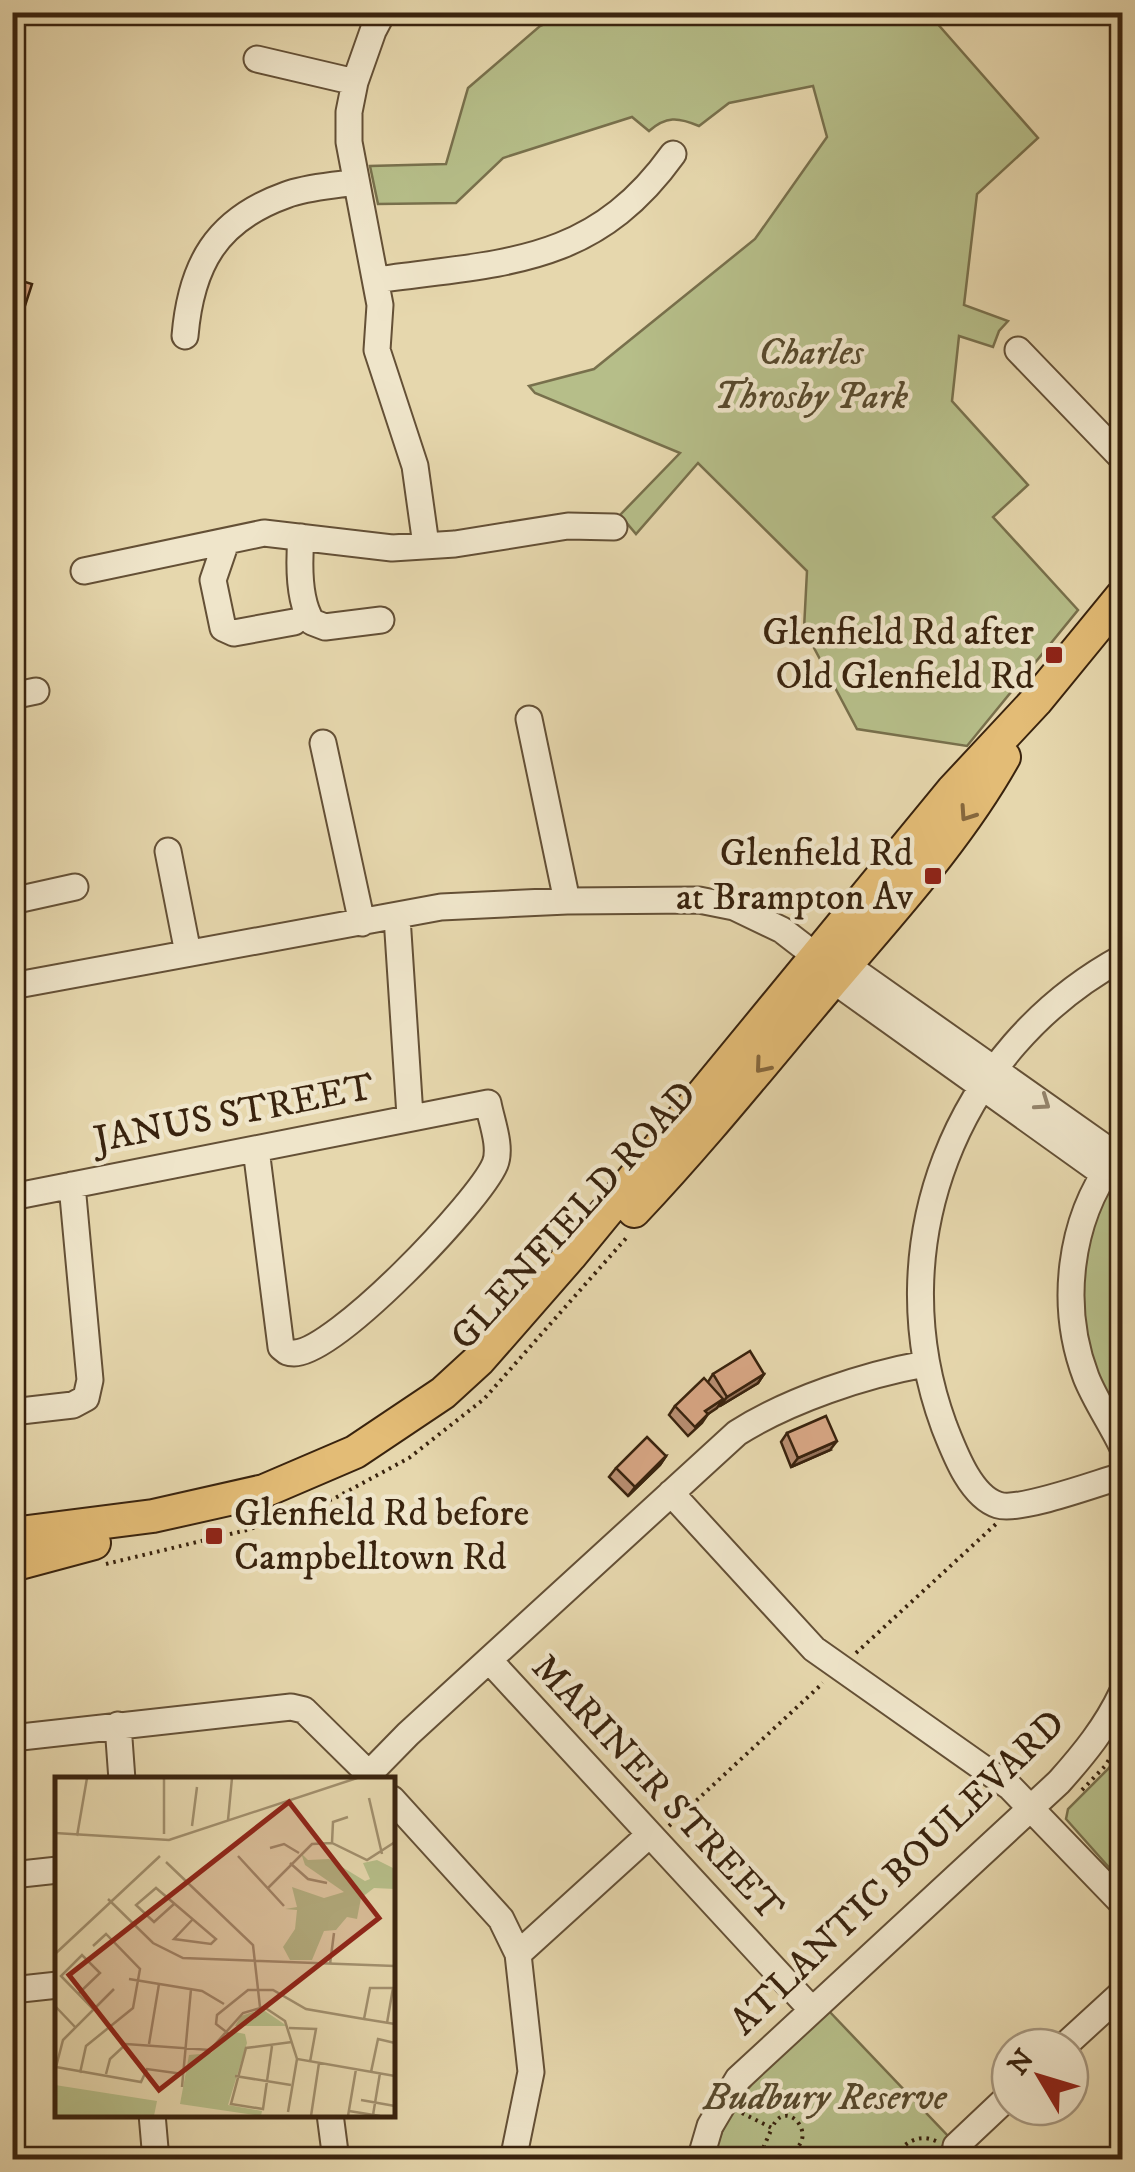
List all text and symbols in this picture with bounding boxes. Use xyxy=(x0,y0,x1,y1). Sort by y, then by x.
park label: Charles Throsby Park xyxy=(714,329,908,421)
place label: Glenfield Rd after Old Glenfield Rd xyxy=(762,609,1034,701)
marker: Glenfield Rd after Old Glenfield Rd xyxy=(1043,644,1065,666)
one-way arrow xyxy=(961,804,980,822)
place label: Glenfield Rd at Brampton Av xyxy=(676,830,913,922)
marker: Glenfield Rd at Brampton Av xyxy=(922,865,944,887)
one-way arrow xyxy=(756,1054,774,1072)
street label: JANUS STREET xyxy=(87,1063,378,1165)
street label: GLENFIELD ROAD xyxy=(440,1071,708,1361)
one-way arrow xyxy=(1031,1091,1050,1110)
place label: Glenfield Rd before Campbelltown Rd xyxy=(234,1490,529,1582)
marker: Glenfield Rd before Campbelltown Rd xyxy=(203,1525,225,1547)
street label: MARINER STREET xyxy=(521,1644,793,1932)
street label: ATLANTIC BOULEVARD xyxy=(720,1700,1076,2046)
inset map xyxy=(55,1777,395,2117)
north arrow xyxy=(990,2027,1090,2127)
text: N xyxy=(1001,2043,1042,2082)
park label: Budbury Reserve xyxy=(701,2074,948,2122)

